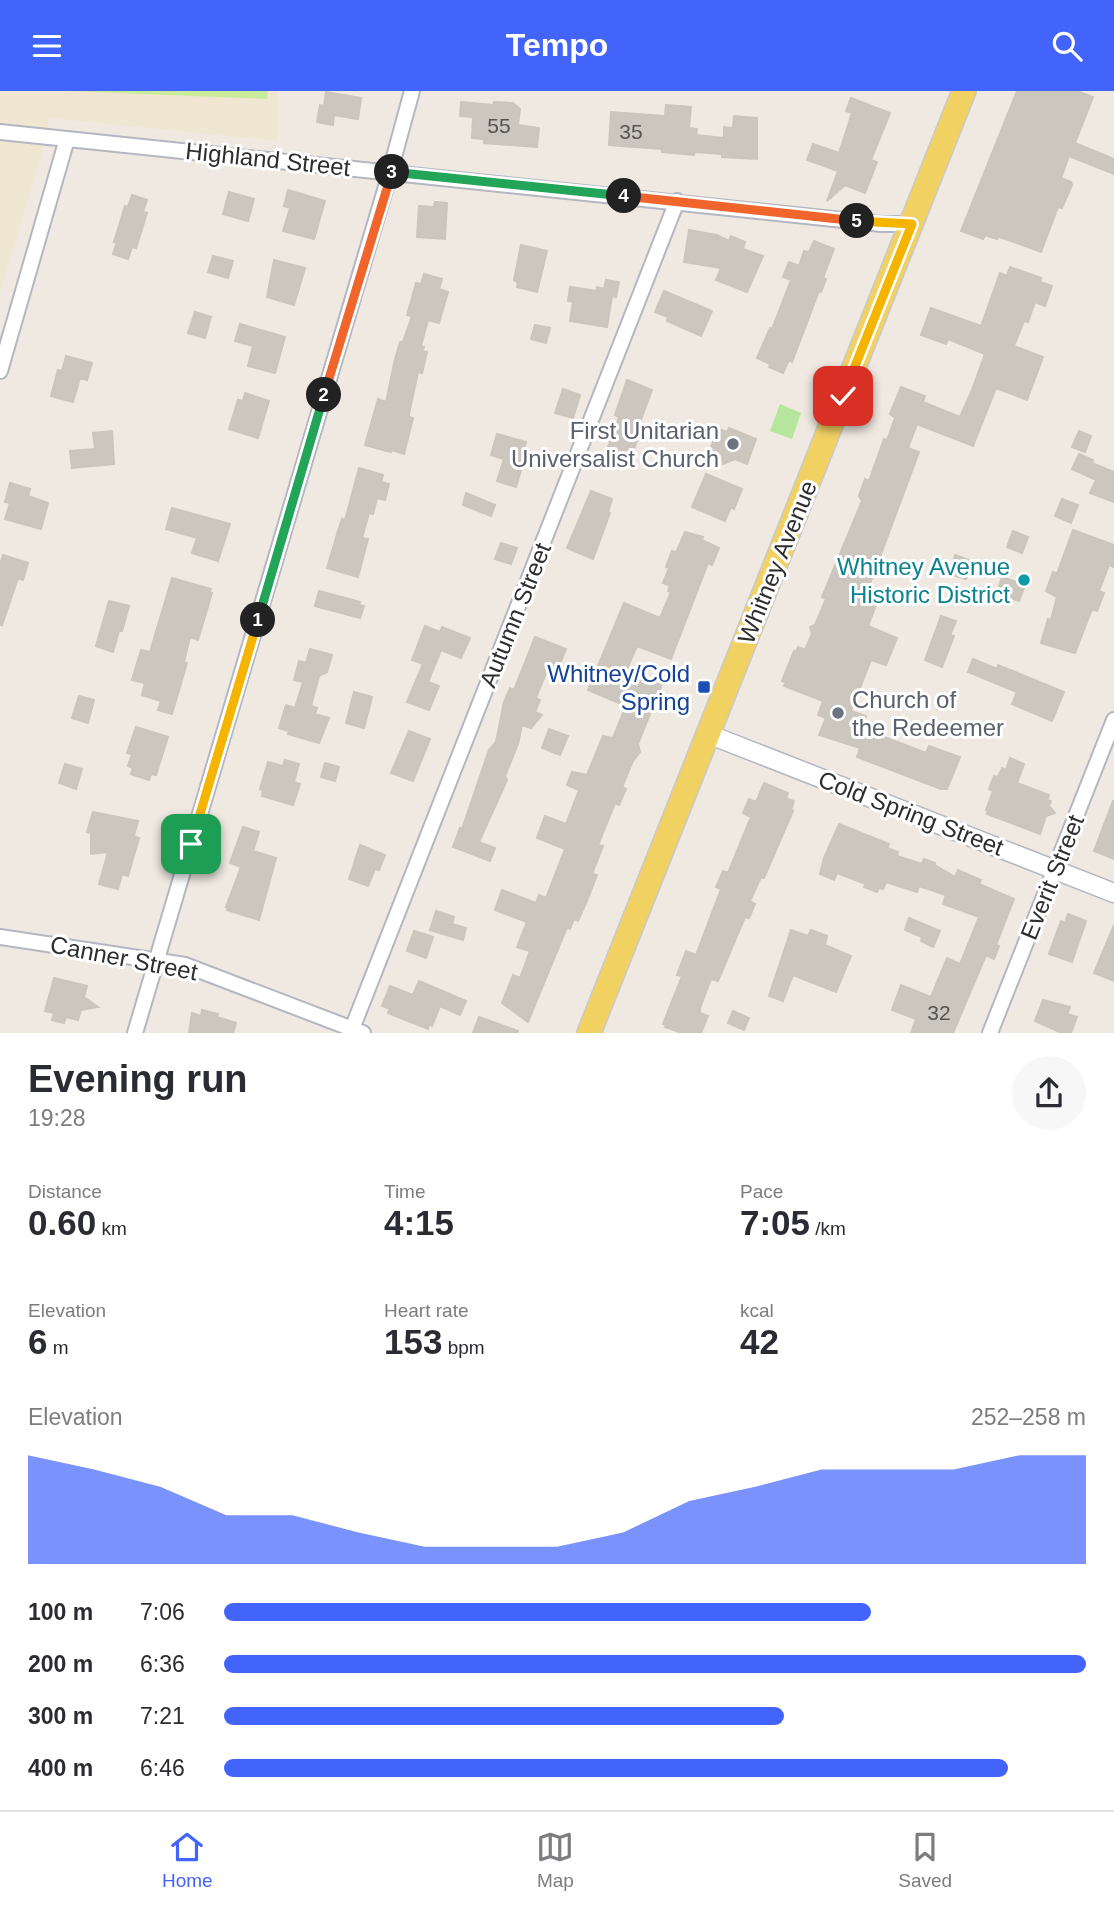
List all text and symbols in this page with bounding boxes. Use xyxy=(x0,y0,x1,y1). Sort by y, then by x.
icon: menu xyxy=(28,27,66,65)
text: Tempo xyxy=(506,27,608,63)
icon: search xyxy=(1048,27,1086,65)
house number: 55 xyxy=(487,114,511,137)
house number: 35 xyxy=(619,120,643,143)
street label: Highland Street xyxy=(184,137,352,181)
pin: 3 xyxy=(374,155,410,189)
text: 3 xyxy=(386,161,397,182)
pin: 4 xyxy=(606,179,642,213)
text: 4 xyxy=(618,185,629,206)
pin: 5 xyxy=(840,204,874,239)
text: 5 xyxy=(851,210,862,231)
pin xyxy=(813,366,873,426)
pin: 2 xyxy=(306,377,342,413)
icon: check xyxy=(824,377,862,415)
text: 2 xyxy=(318,384,329,405)
place label: First Unitarian Universalist Church xyxy=(511,417,719,472)
marker: First Unitarian Universalist Church xyxy=(725,436,741,452)
street label: Whitney Avenue xyxy=(732,477,822,647)
street label: Autumn Street xyxy=(474,539,556,691)
place label: Whitney Avenue Historic District xyxy=(837,553,1010,608)
marker: Whitney Avenue Historic District xyxy=(1016,572,1032,588)
pin: 1 xyxy=(240,603,276,637)
text: 1 xyxy=(252,609,263,630)
place label: Whitney/Cold Spring xyxy=(547,660,690,715)
marker: Whitney/Cold Spring xyxy=(696,679,712,695)
place label: Church of the Redeemer xyxy=(852,686,1004,741)
marker: Church of the Redeemer xyxy=(830,705,846,721)
street label: Cold Spring Street xyxy=(815,765,1008,861)
street label: Everit Street xyxy=(1015,810,1089,943)
pin xyxy=(161,814,221,874)
icon: arrive xyxy=(172,825,210,863)
street label: Canner Street xyxy=(48,930,200,986)
house number: 32 xyxy=(927,1001,951,1024)
button: share xyxy=(1012,1056,1086,1130)
text: Evening run xyxy=(28,1058,248,1100)
text: 19:28 xyxy=(28,1105,86,1131)
text: Distance xyxy=(28,1181,102,1202)
text: Time xyxy=(384,1181,426,1202)
text: Pace xyxy=(740,1181,783,1202)
text: 0.60 xyxy=(28,1203,96,1242)
text: 4:15 xyxy=(384,1203,454,1242)
text: 7:05 xyxy=(740,1203,810,1242)
text: km xyxy=(96,1218,127,1239)
text: /km xyxy=(810,1218,846,1239)
text: Elevation xyxy=(28,1300,106,1321)
text: Heart rate xyxy=(384,1300,468,1321)
text: kcal xyxy=(740,1300,774,1321)
text: 6 xyxy=(28,1322,47,1361)
text: 153 xyxy=(384,1322,442,1361)
text: 42 xyxy=(740,1322,779,1361)
text: m xyxy=(47,1337,69,1358)
text: bpm xyxy=(442,1337,485,1358)
text: Elevation xyxy=(28,1404,123,1430)
text: 252–258 m xyxy=(971,1404,1086,1430)
text: 100 m xyxy=(28,1599,93,1625)
text: 7:06 xyxy=(140,1599,185,1625)
text: 200 m xyxy=(28,1651,93,1677)
text: 6:36 xyxy=(140,1651,185,1677)
text: 300 m xyxy=(28,1703,93,1729)
text: 7:21 xyxy=(140,1703,185,1729)
text: 400 m xyxy=(28,1755,93,1781)
text: 6:46 xyxy=(140,1755,185,1781)
tab: Home xyxy=(162,1828,213,1892)
tab: Map xyxy=(536,1828,574,1892)
tab: Saved xyxy=(898,1828,952,1892)

